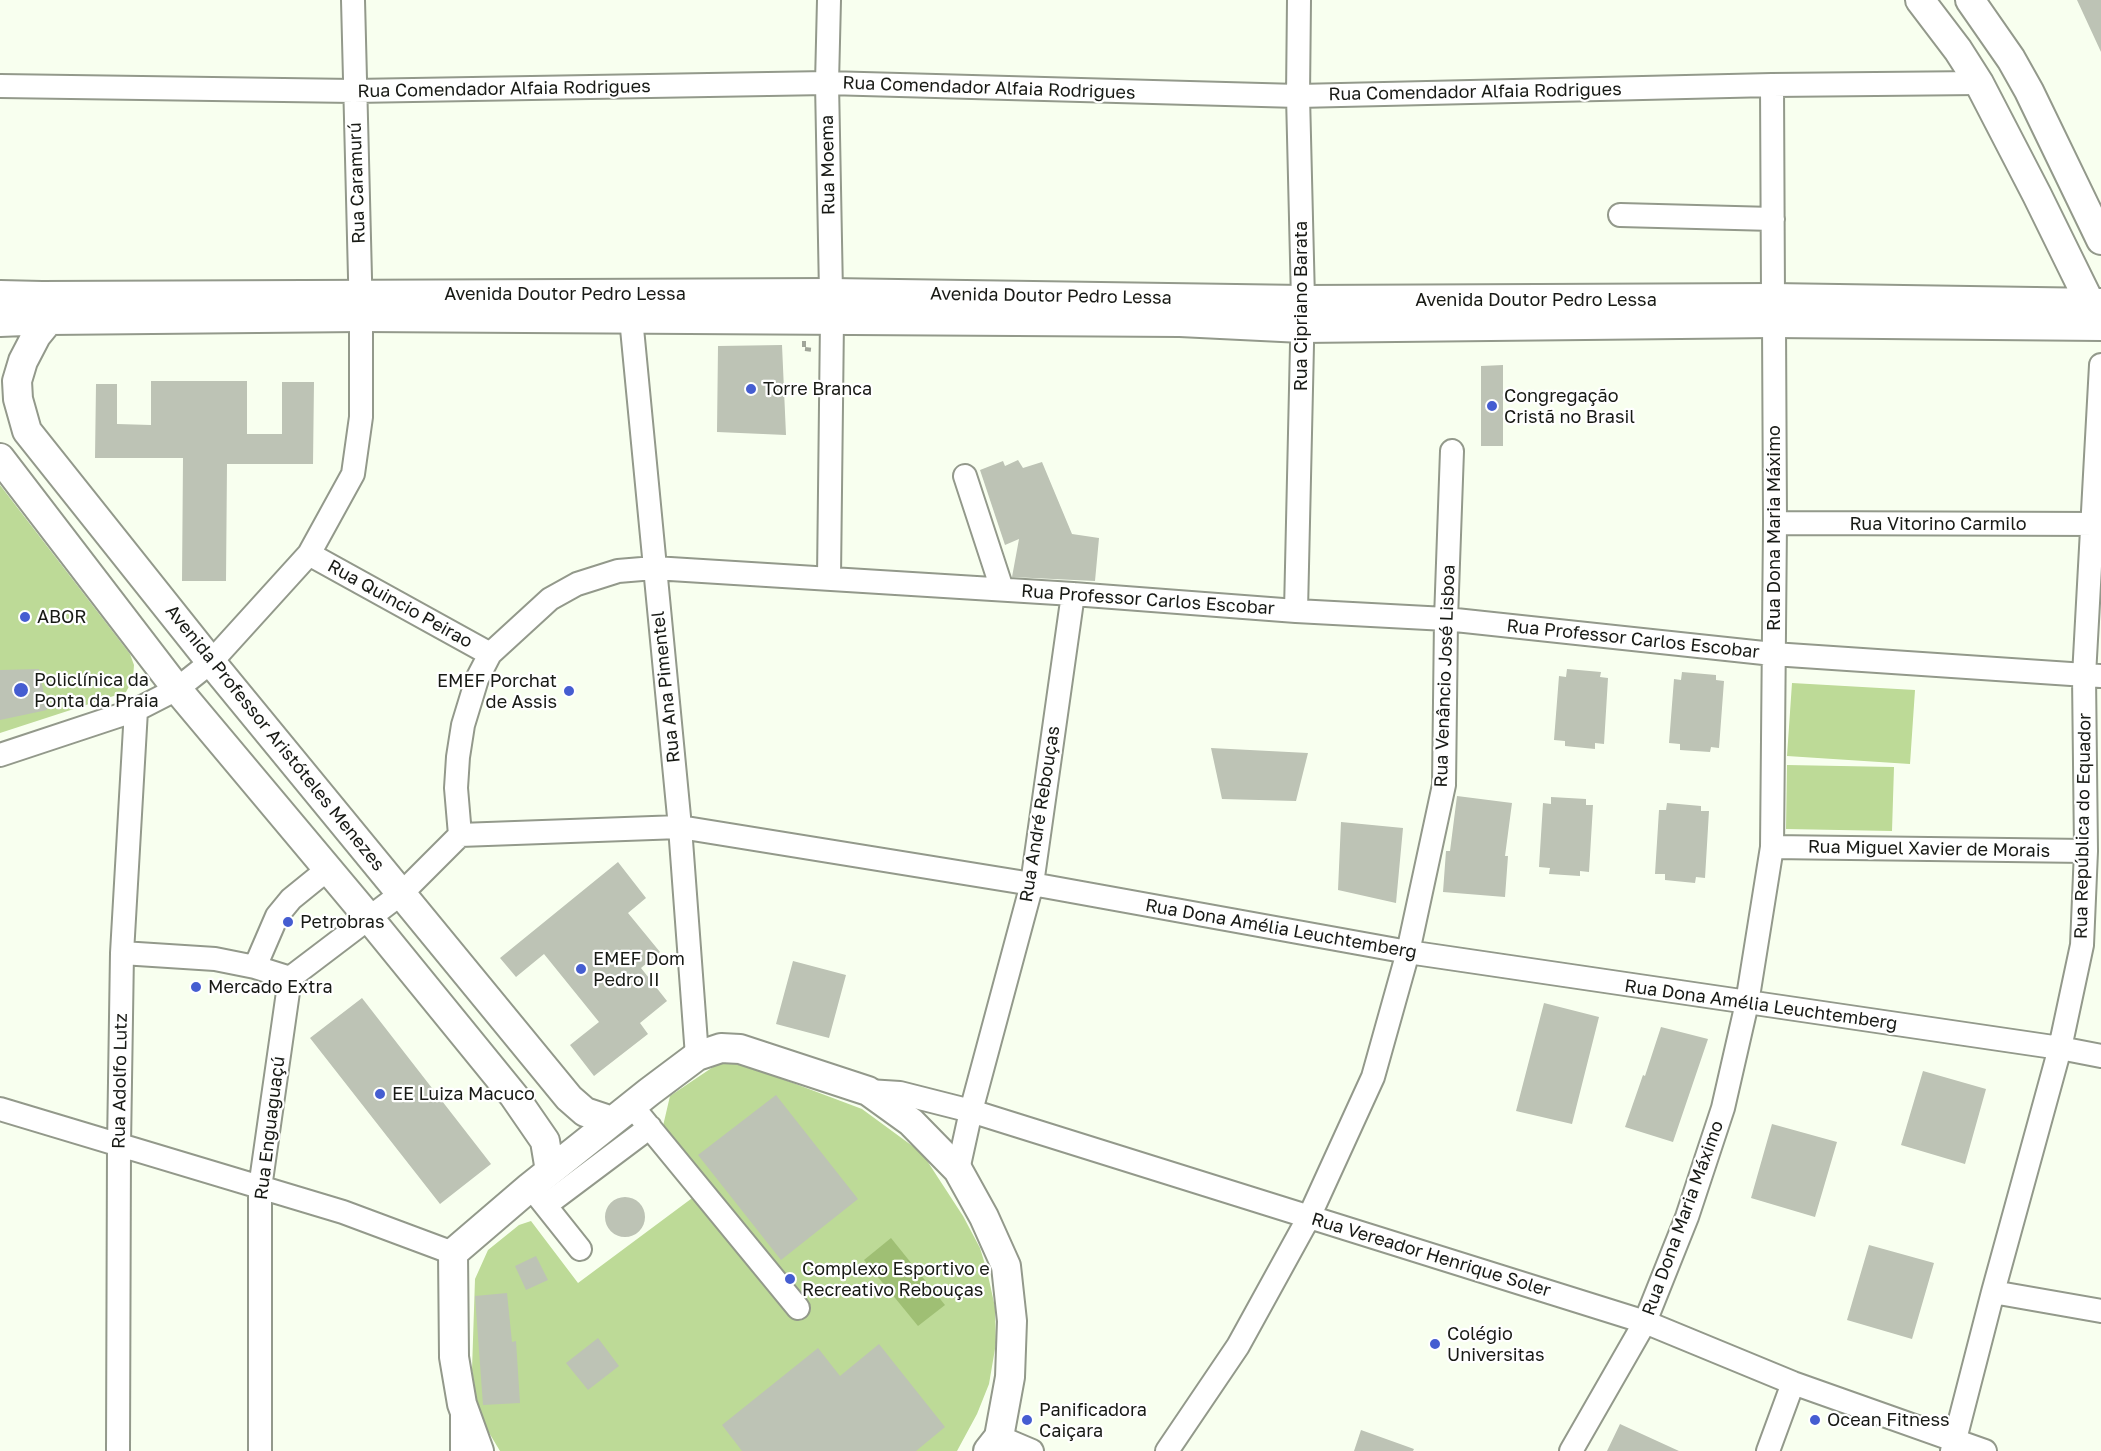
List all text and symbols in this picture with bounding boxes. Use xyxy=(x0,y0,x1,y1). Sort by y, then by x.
street label: Rua Comendador Alfaia Rodrigues xyxy=(842,72,1136,104)
street label: Rua Comendador Alfaia Rodrigues xyxy=(357,76,651,102)
street label: Rua Comendador Alfaia Rodrigues xyxy=(1328,79,1622,105)
street label: Rua Moema xyxy=(816,115,840,215)
street label: Rua Caramurú xyxy=(344,122,370,244)
street label: Rua Cipriano Barata xyxy=(1290,221,1312,391)
street label: Avenida Doutor Pedro Lessa xyxy=(444,283,686,305)
street label: Avenida Doutor Pedro Lessa xyxy=(930,283,1172,309)
street label: Avenida Doutor Pedro Lessa xyxy=(1415,289,1657,311)
place label: Torre Branca xyxy=(763,378,872,400)
marker: Torre Branca xyxy=(744,382,758,396)
place label: Congregação Cristã no Brasil xyxy=(1504,385,1635,428)
marker: Congregação Cristã no Brasil xyxy=(1485,399,1499,413)
street label: Rua Dona Maria Máximo xyxy=(1763,425,1785,631)
street label: Rua Vitorino Carmilo xyxy=(1849,513,2027,535)
street label: Rua Quincio Peirao xyxy=(324,555,476,653)
street label: Rua Venâncio José Lisboa xyxy=(1430,564,1460,788)
street label: Rua Professor Carlos Escobar xyxy=(1020,580,1276,620)
street label: Avenida Professor Aristóteles Menezes xyxy=(161,601,389,875)
place label: ABOR xyxy=(37,606,87,628)
marker: ABOR xyxy=(18,610,32,624)
street label: Rua Ana Pimentel xyxy=(647,610,685,764)
street label: Rua Professor Carlos Escobar xyxy=(1505,615,1761,663)
place label: Policlínica da Ponta da Praia xyxy=(34,669,159,712)
place label: EMEF Porchat de Assis xyxy=(437,670,557,712)
marker: Policlínica da Ponta da Praia xyxy=(12,681,30,699)
marker: EMEF Porchat de Assis xyxy=(562,684,576,698)
street label: Rua República do Equador xyxy=(2070,713,2096,939)
street label: Rua André Rebouças xyxy=(1015,724,1065,904)
street label: Rua Miguel Xavier de Morais xyxy=(1808,836,2050,862)
street label: Rua Dona Amélia Leuchtemberg xyxy=(1144,894,1418,964)
place label: Petrobras xyxy=(300,911,385,933)
marker: Petrobras xyxy=(281,915,295,929)
place label: EMEF Dom Pedro II xyxy=(593,948,685,990)
marker: EMEF Dom Pedro II xyxy=(574,962,588,976)
street label: Rua Dona Amélia Leuchtemberg xyxy=(1623,975,1899,1035)
place label: Mercado Extra xyxy=(208,976,333,998)
marker: Mercado Extra xyxy=(189,980,203,994)
street label: Rua Adolfo Lutz xyxy=(108,1013,132,1149)
street label: Rua Enguaguaçú xyxy=(250,1055,290,1201)
place label: EE Luiza Macuco xyxy=(392,1083,535,1105)
marker: EE Luiza Macuco xyxy=(373,1087,387,1101)
street label: Rua Dona Maria Máximo xyxy=(1638,1118,1728,1318)
street label: Rua Vereador Henrique Soler xyxy=(1309,1208,1553,1302)
place label: Complexo Esportivo e Recreativo Rebouças xyxy=(802,1258,990,1300)
marker: Complexo Esportivo e Recreativo Rebouças xyxy=(783,1272,797,1286)
place label: Colégio Universitas xyxy=(1447,1323,1544,1366)
marker: Colégio Universitas xyxy=(1428,1337,1442,1351)
place label: Panificadora Caiçara xyxy=(1039,1399,1147,1442)
place label: Ocean Fitness xyxy=(1827,1409,1950,1431)
marker: Panificadora Caiçara xyxy=(1020,1413,1034,1427)
marker: Ocean Fitness xyxy=(1808,1413,1822,1427)

